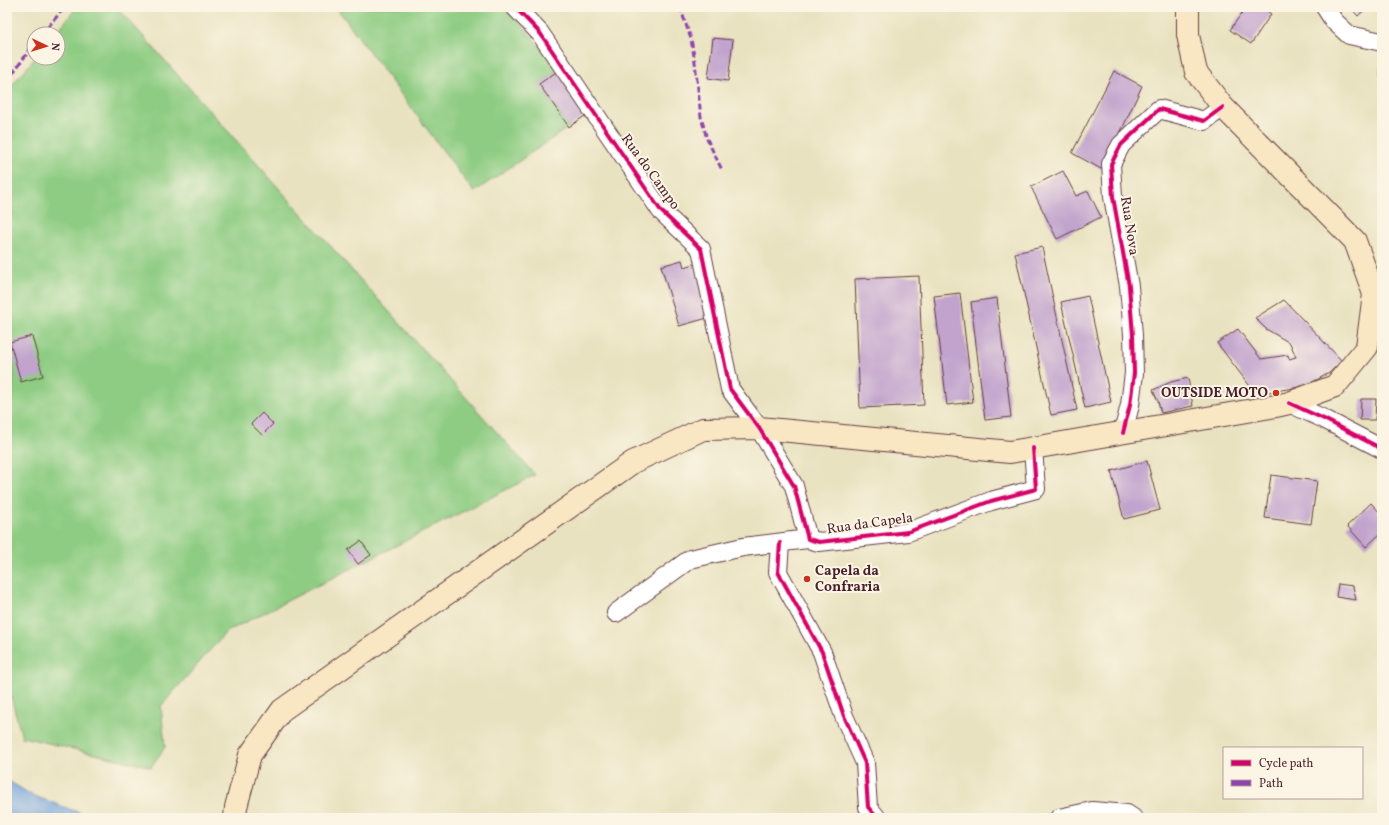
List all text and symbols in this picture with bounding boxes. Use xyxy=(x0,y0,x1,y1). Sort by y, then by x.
north arrow xyxy=(26,26,66,66)
text: N xyxy=(47,42,62,51)
street label: Rua do Campo xyxy=(616,130,684,214)
street label: Rua Nova xyxy=(1115,195,1143,257)
place label: OUTSIDE MOTO xyxy=(1161,384,1268,403)
marker: OUTSIDE MOTO xyxy=(1271,388,1281,398)
street label: Rua da Capela xyxy=(826,509,914,539)
place label: Capela da Confraria xyxy=(815,562,881,597)
marker: Capela da Confraria xyxy=(802,574,812,584)
legend xyxy=(1223,747,1363,799)
text: Cycle path xyxy=(1259,756,1314,772)
text: Path xyxy=(1259,776,1283,792)

